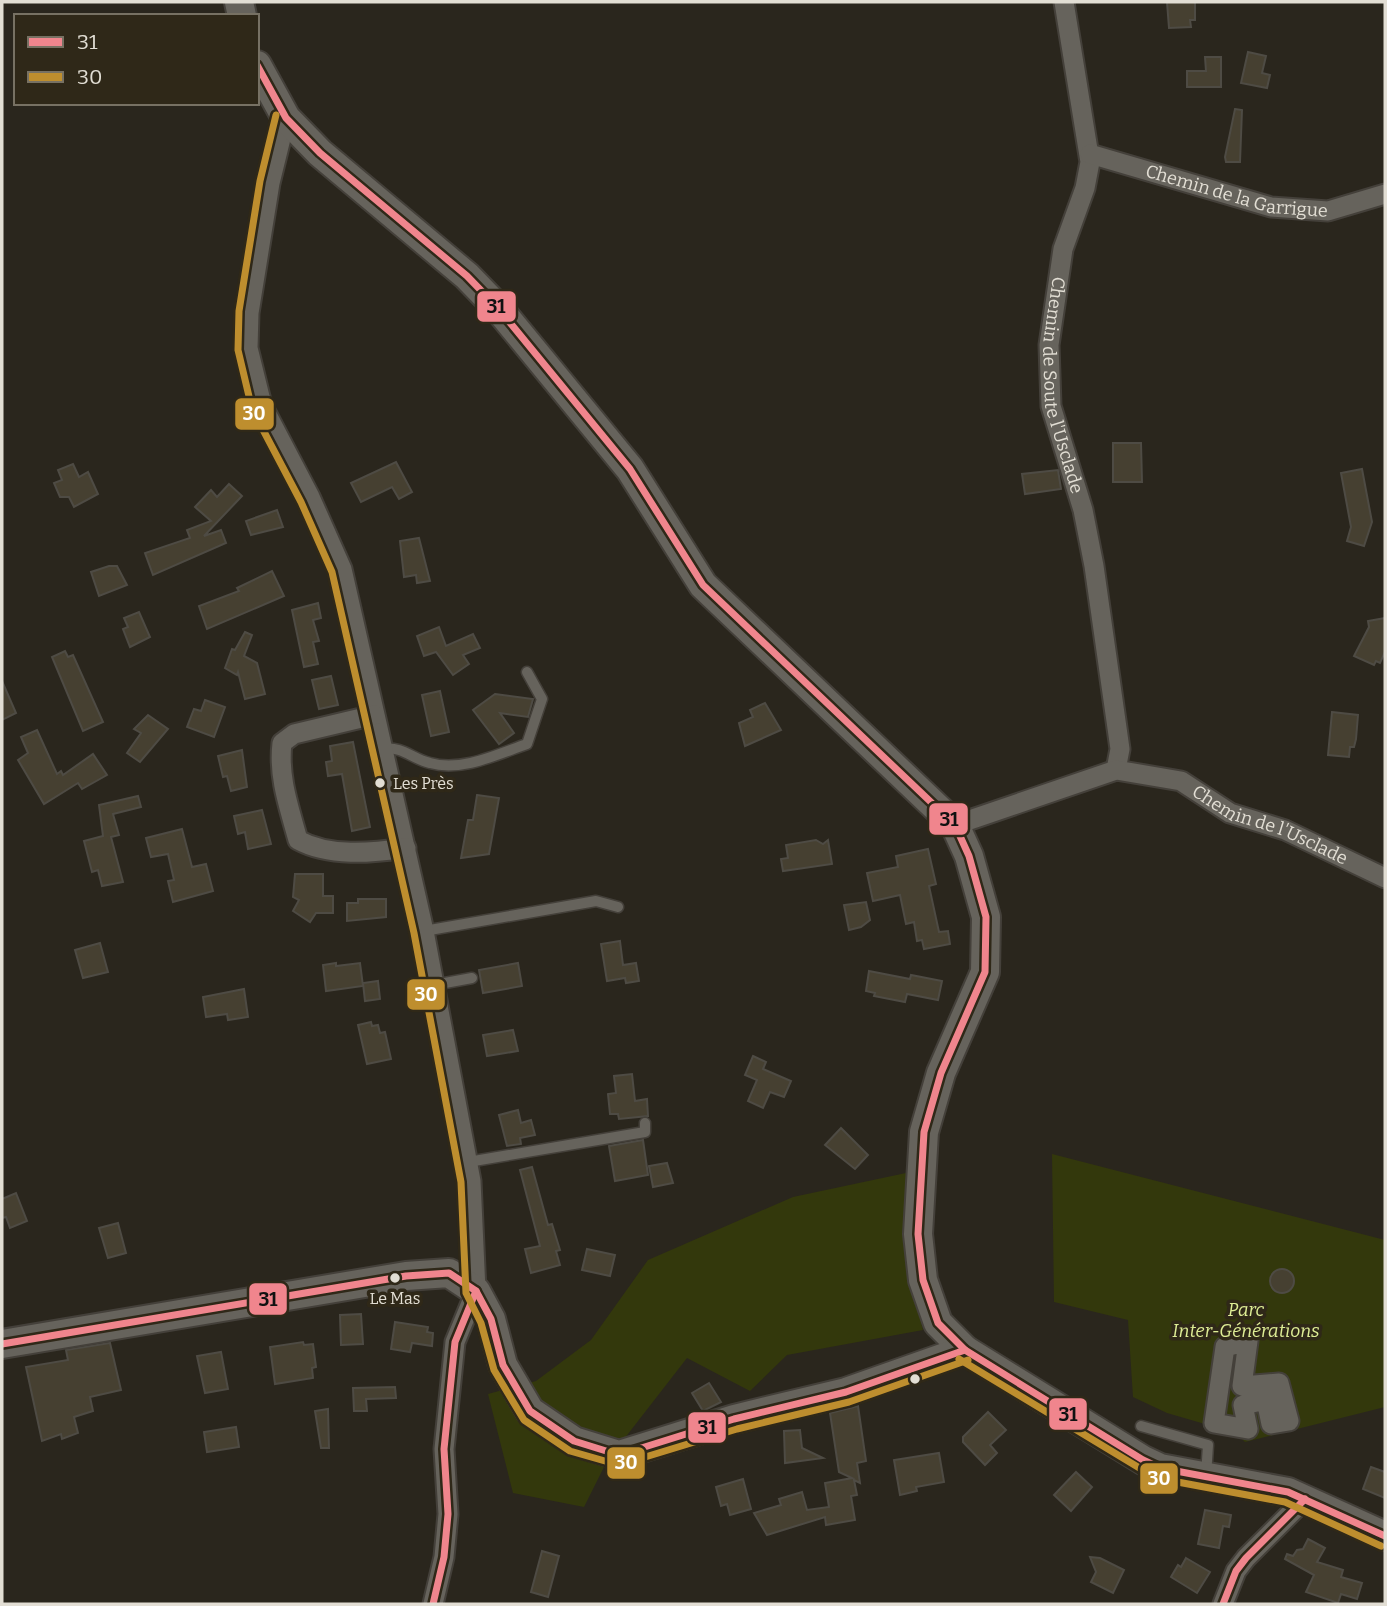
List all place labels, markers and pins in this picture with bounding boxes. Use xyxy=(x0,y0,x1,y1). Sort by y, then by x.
place label: Les Près xyxy=(393,774,454,793)
marker: Les Près xyxy=(373,776,387,790)
marker: Le Mas xyxy=(388,1271,402,1285)
place label: Le Mas xyxy=(370,1289,420,1308)
unlabelled marker xyxy=(908,1372,922,1386)

